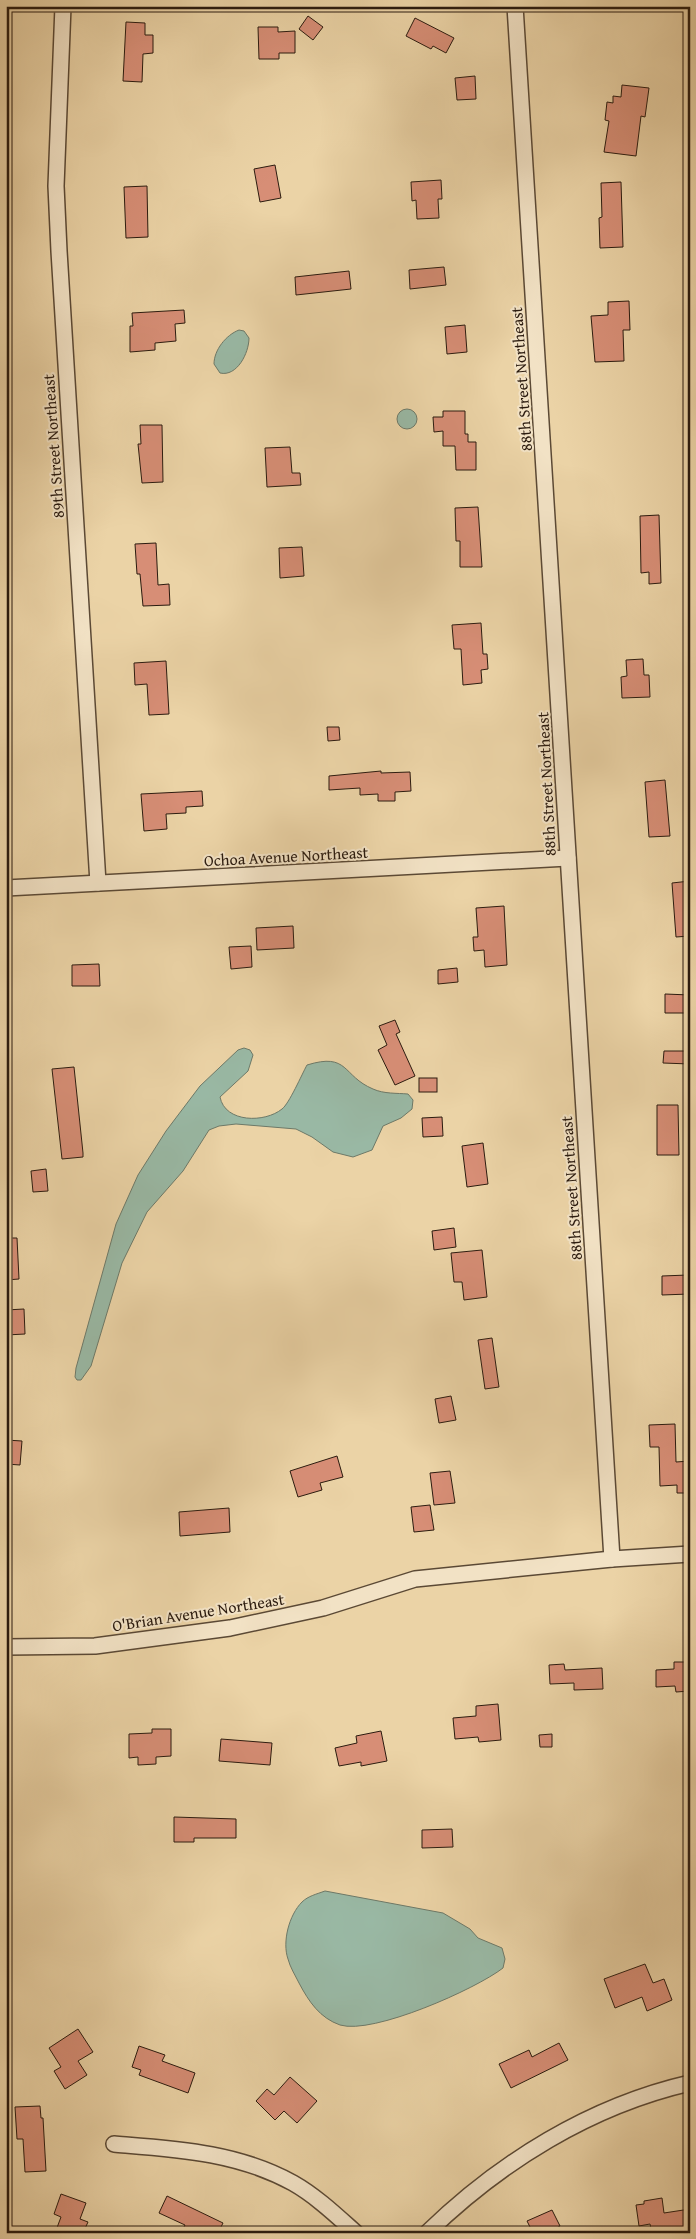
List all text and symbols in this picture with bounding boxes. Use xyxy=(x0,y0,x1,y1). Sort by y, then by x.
street label: 88th Street Northeast xyxy=(504,306,538,452)
street label: 89th Street Northeast xyxy=(36,373,70,519)
street label: 88th Street Northeast xyxy=(530,711,562,857)
street label: Ochoa Avenue Northeast xyxy=(203,840,369,872)
street label: 88th Street Northeast xyxy=(554,1115,588,1261)
street label: O'Brian Avenue Northeast xyxy=(110,1587,286,1637)

